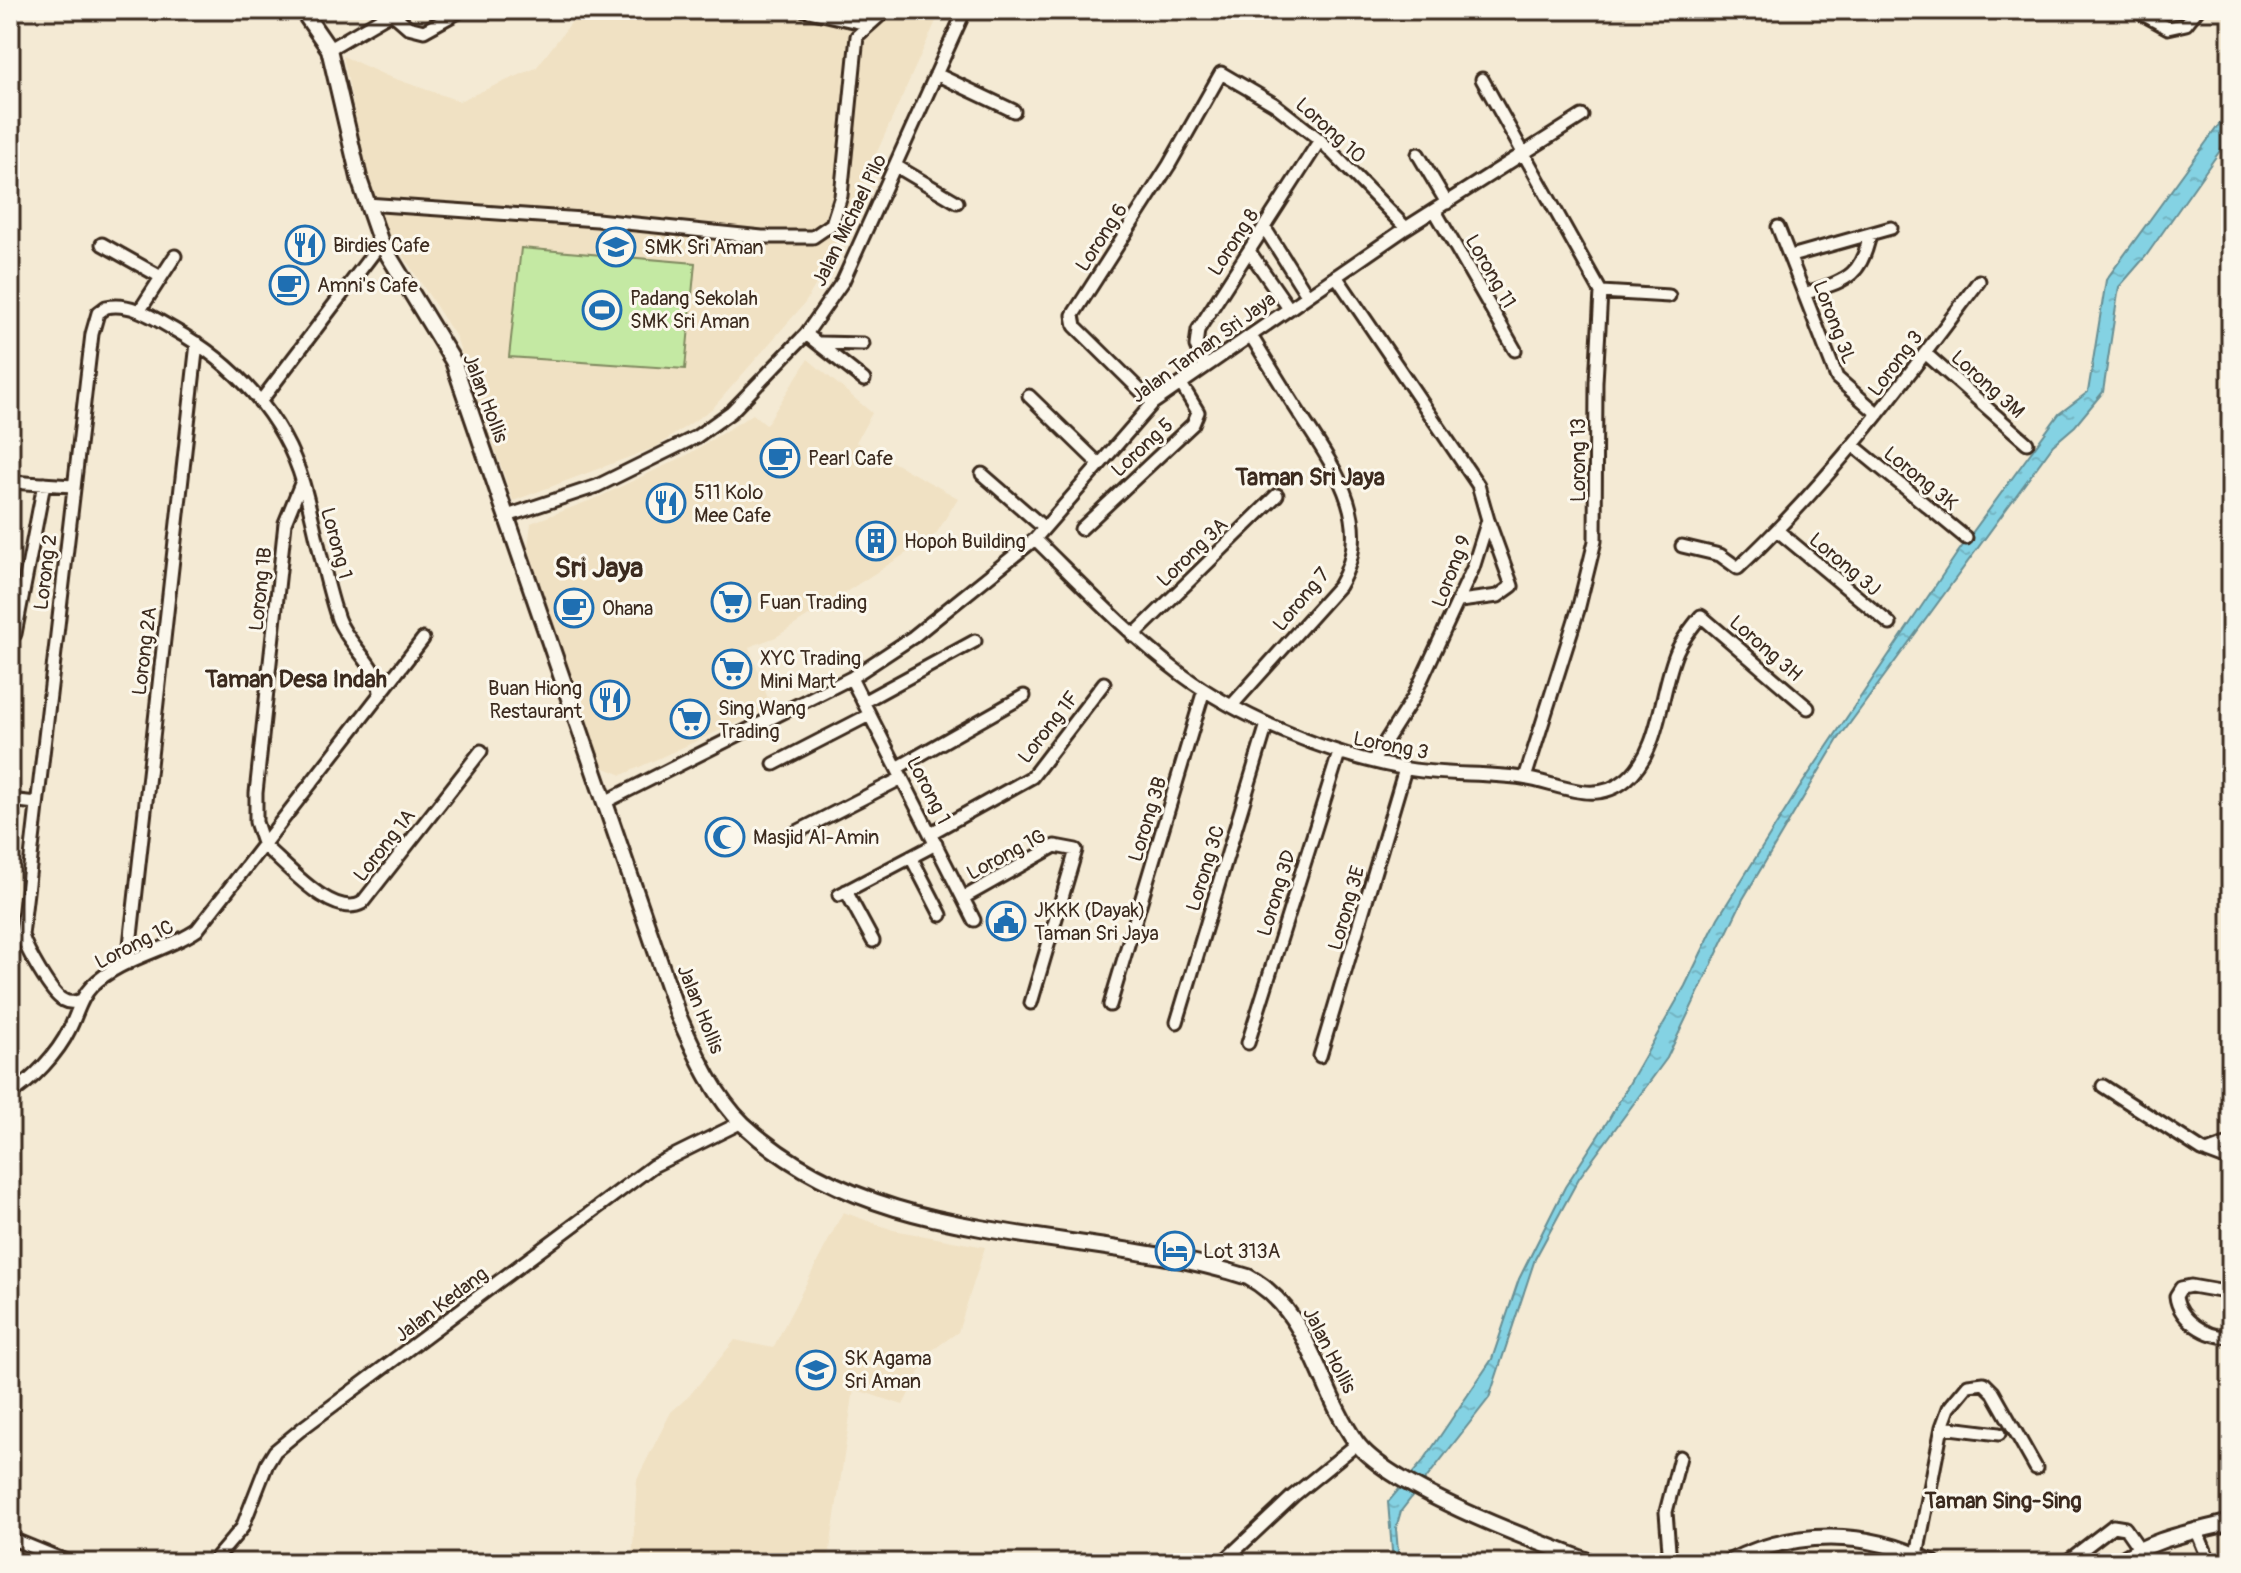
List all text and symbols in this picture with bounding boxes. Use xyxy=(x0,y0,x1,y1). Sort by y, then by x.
street label: Lorong 10 xyxy=(1290,92,1371,169)
street label: Jalan Michael Pilo xyxy=(807,150,892,290)
street label: Lorong 6 xyxy=(1070,198,1133,276)
street label: Lorong 8 xyxy=(1202,204,1264,281)
restaurant icon: Birdies Cafe xyxy=(284,224,326,266)
school or university icon: SMK Sri Aman xyxy=(595,226,637,268)
street label: Lorong 11 xyxy=(1460,230,1522,312)
place label: Birdies Cafe xyxy=(333,233,430,258)
place label: SMK Sri Aman xyxy=(644,235,764,260)
cafe icon: Amni's Cafe xyxy=(268,264,310,306)
place label: Amni's Cafe xyxy=(317,273,418,298)
street label: Lorong 3L xyxy=(1807,277,1862,367)
place label: Padang Sekolah SMK Sri Aman xyxy=(630,286,758,334)
street label: Jalan Taman Sri Jaya xyxy=(1126,287,1281,408)
sports icon: Padang Sekolah SMK Sri Aman xyxy=(581,289,623,331)
street label: Lorong 3 xyxy=(1862,325,1928,401)
street label: Lorong 3M xyxy=(1946,345,2030,424)
street label: Jalan Hollis xyxy=(457,350,514,446)
street label: Lorong 5 xyxy=(1106,412,1179,482)
street label: Lorong 13 xyxy=(1566,418,1591,502)
cafe icon: Pearl Cafe xyxy=(759,437,801,479)
street label: Lorong 3K xyxy=(1879,441,1963,516)
place label: Pearl Cafe xyxy=(808,446,893,471)
district label: Taman Sri Jaya xyxy=(1234,463,1385,492)
place label: 511 Kolo Mee Cafe xyxy=(694,480,771,528)
restaurant icon: 511 Kolo Mee Cafe xyxy=(645,482,687,524)
street label: Lorong 1 xyxy=(315,505,358,582)
street label: Lorong 3A xyxy=(1152,512,1233,592)
building icon: Hopoh Building xyxy=(855,520,897,562)
street label: Lorong 3J xyxy=(1804,527,1886,602)
place label: Hopoh Building xyxy=(904,529,1026,554)
street label: Lorong 9 xyxy=(1426,532,1477,611)
street label: Lorong 2 xyxy=(28,533,63,611)
street label: Lorong 1B xyxy=(244,546,277,632)
district label: Sri Jaya xyxy=(555,551,643,586)
street label: Lorong 7 xyxy=(1268,562,1336,636)
supermarket icon: Fuan Trading xyxy=(710,581,752,623)
cafe icon: Ohana xyxy=(553,587,595,629)
place label: Fuan Trading xyxy=(759,590,867,615)
place label: Ohana xyxy=(602,596,653,621)
street label: Lorong 2A xyxy=(127,605,162,697)
street label: Lorong 3H xyxy=(1724,610,1807,687)
place label: XYC Trading Mini Mart xyxy=(760,646,861,694)
supermarket icon: XYC Trading Mini Mart xyxy=(711,648,753,690)
district label: Taman Desa Indah xyxy=(204,665,387,694)
place label: Buan Hiong Restaurant xyxy=(488,676,583,724)
restaurant icon: Buan Hiong Restaurant xyxy=(589,679,631,721)
street label: Lorong 1F xyxy=(1012,686,1084,768)
place label: Sing Wang Trading xyxy=(718,696,806,744)
supermarket icon: Sing Wang Trading xyxy=(669,698,711,740)
street label: Lorong 3 xyxy=(1351,726,1431,765)
street label: Lorong 1 xyxy=(901,752,956,828)
street label: Lorong 3B xyxy=(1123,774,1172,865)
street label: Lorong 1A xyxy=(348,804,421,887)
mosque icon: Masjid Al-Amin xyxy=(704,816,746,858)
street label: Lorong 3C xyxy=(1181,822,1230,914)
street label: Lorong 1G xyxy=(962,823,1050,886)
place label: Masjid Al-Amin xyxy=(753,825,879,850)
street label: Lorong 3D xyxy=(1252,847,1301,939)
street label: Lorong 3E xyxy=(1323,863,1370,953)
place label: JKKK (Dayak) Taman Sri Jaya xyxy=(1034,898,1159,946)
public building icon: JKKK (Dayak) Taman Sri Jaya xyxy=(985,900,1027,942)
street label: Lorong 1C xyxy=(91,914,178,975)
street label: Jalan Hollis xyxy=(671,961,730,1057)
hotel icon: Lot 313A xyxy=(1154,1230,1196,1272)
place label: Lot 313A xyxy=(1203,1239,1281,1264)
street label: Jalan Kedang xyxy=(390,1261,493,1347)
street label: Jalan Hollis xyxy=(1297,1303,1362,1398)
place label: SK Agama Sri Aman xyxy=(844,1346,931,1394)
school or university icon: SK Agama Sri Aman xyxy=(795,1349,837,1391)
district label: Taman Sing-Sing xyxy=(1924,1487,2081,1515)

